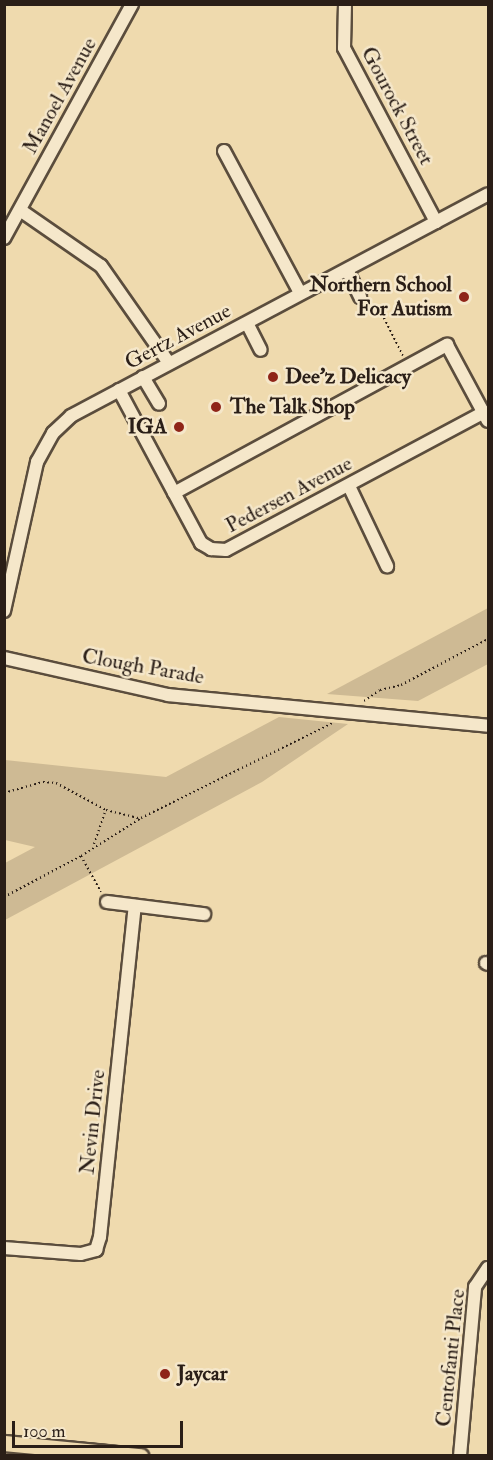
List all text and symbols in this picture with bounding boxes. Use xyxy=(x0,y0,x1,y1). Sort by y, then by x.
street label: Manoel Avenue xyxy=(18,33,102,159)
street label: Gourock Street xyxy=(355,43,439,169)
place label: Northern School For Autism xyxy=(309,272,452,322)
marker: Northern School For Autism xyxy=(457,290,471,304)
street label: Gertz Avenue xyxy=(121,299,235,375)
place label: Dee'z Delicacy xyxy=(285,364,411,390)
marker: Dee'z Delicacy xyxy=(266,370,280,384)
place label: The Talk Shop xyxy=(230,394,355,420)
marker: The Talk Shop xyxy=(207,398,225,416)
place label: IGA xyxy=(128,414,167,440)
marker: IGA xyxy=(172,420,186,434)
street label: Pedersen Avenue xyxy=(222,451,356,539)
street label: Clough Parade xyxy=(80,644,206,690)
street label: Nevin Drive xyxy=(75,1068,111,1176)
street label: Centofanti Place xyxy=(431,1288,471,1428)
place label: Jaycar xyxy=(177,1361,227,1387)
marker: Jaycar xyxy=(158,1367,172,1381)
scale bar xyxy=(15,1409,186,1447)
text: 100 m xyxy=(23,1420,66,1443)

